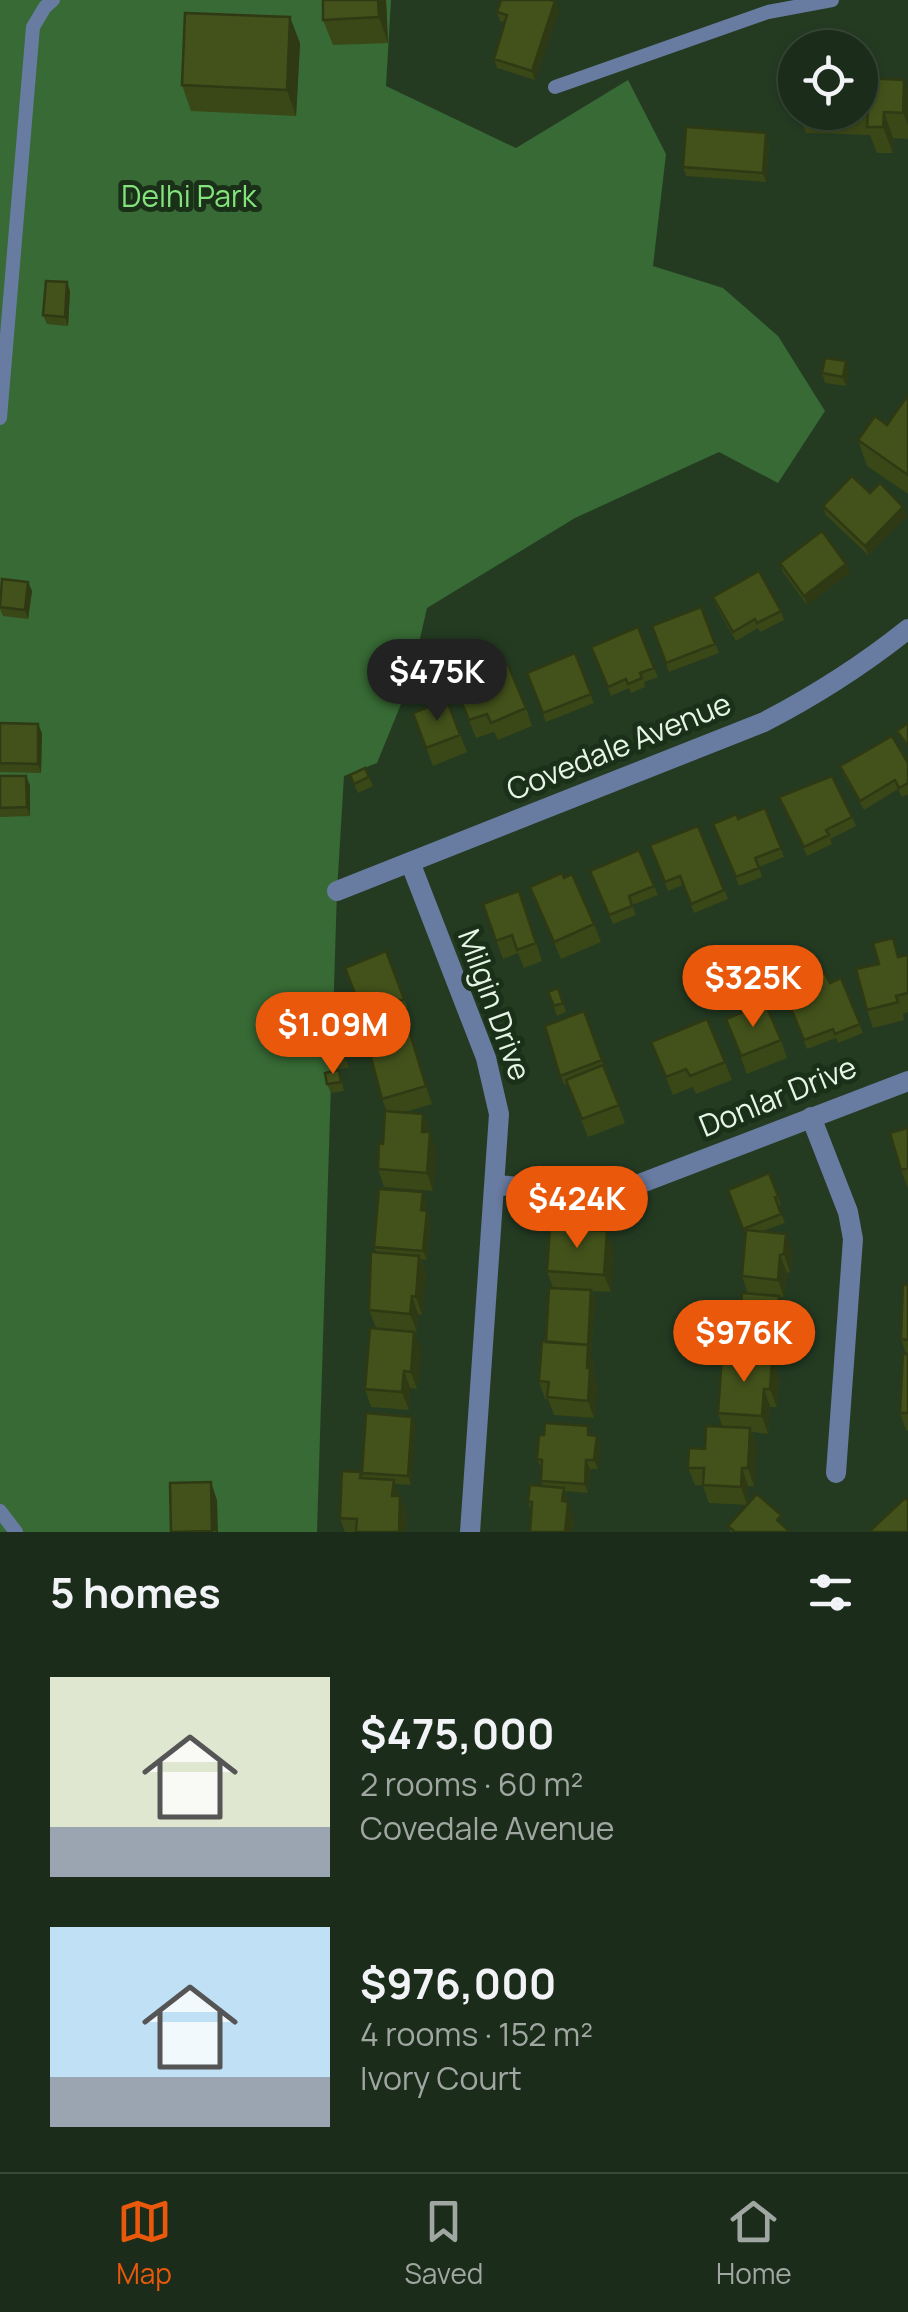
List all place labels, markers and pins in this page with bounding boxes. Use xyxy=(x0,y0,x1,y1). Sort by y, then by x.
pin: $475K xyxy=(367,639,507,724)
pin: $325K xyxy=(683,945,823,1030)
pin: $1.09M xyxy=(252,992,414,1077)
pin: $424K xyxy=(507,1166,647,1251)
pin: $976K xyxy=(674,1300,814,1385)

